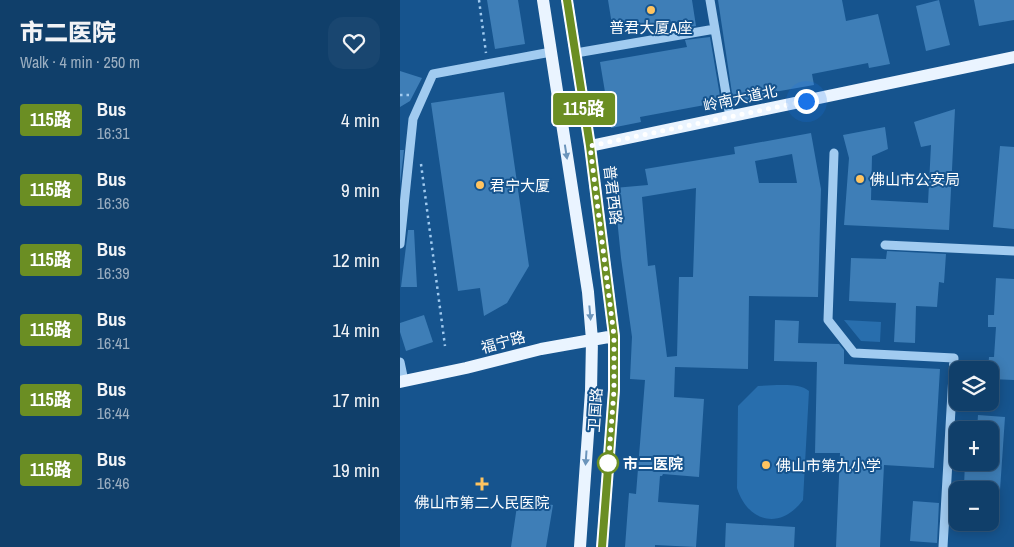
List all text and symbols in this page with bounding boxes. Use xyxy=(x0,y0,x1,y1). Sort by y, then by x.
marker: 普君大厦A座 xyxy=(645,4,657,16)
text: 市二医院 xyxy=(20,16,116,48)
button: heart xyxy=(328,17,380,69)
place label: 普君大厦A座 xyxy=(609,17,693,38)
text: Walk · 4 min · 250 m xyxy=(20,51,140,73)
street label: 岭南大道北 xyxy=(701,80,779,116)
your location xyxy=(794,89,819,114)
line badge: 115路 xyxy=(549,93,619,125)
text: Bus xyxy=(97,96,126,122)
text: 115路 xyxy=(563,96,605,121)
text: 115路 xyxy=(30,107,72,132)
text: 4 min xyxy=(341,107,380,133)
text: 16:31 xyxy=(97,122,130,144)
one-way arrow xyxy=(563,144,571,160)
street label: 普君西路 xyxy=(599,164,627,226)
text: Bus xyxy=(97,166,126,192)
place label: 佛山市公安局 xyxy=(870,169,960,190)
marker: 佛山市公安局 xyxy=(854,173,866,185)
place label: 君宁大厦 xyxy=(490,175,550,196)
text: 115路 xyxy=(30,177,72,202)
text: 9 min xyxy=(341,177,380,203)
marker: 君宁大厦 xyxy=(474,179,486,191)
text: 16:36 xyxy=(97,192,130,214)
text: Bus xyxy=(97,236,126,262)
text: 115路 xyxy=(30,247,72,272)
text: 12 min xyxy=(332,247,380,273)
text: 16:39 xyxy=(97,262,130,284)
one-way arrow xyxy=(586,305,594,321)
text: Bus xyxy=(97,306,126,332)
text: 115路 xyxy=(30,317,72,342)
text: 14 min xyxy=(332,317,380,343)
street label: 福宁路 xyxy=(479,326,527,358)
text: 16:41 xyxy=(97,332,130,354)
map controls xyxy=(949,361,999,531)
button: layers xyxy=(949,361,999,411)
text: Bus xyxy=(97,376,126,402)
text: 115路 xyxy=(30,387,72,412)
text: 17 min xyxy=(332,387,380,413)
street label: 卫国路 xyxy=(583,387,607,433)
text: 16:44 xyxy=(97,402,130,424)
button: + xyxy=(949,421,999,471)
text: Bus xyxy=(97,446,126,472)
one-way arrow xyxy=(582,451,590,467)
marker: 市二医院 xyxy=(597,452,619,474)
place label: 市二医院 xyxy=(623,453,683,474)
place label: 佛山市第九小学 xyxy=(776,455,881,476)
text: 115路 xyxy=(30,457,72,482)
text: 19 min xyxy=(332,457,380,483)
marker: 佛山市第九小学 xyxy=(760,459,772,471)
text: 16:46 xyxy=(97,472,130,494)
marker: 佛山市第二人民医院 xyxy=(475,477,489,491)
button: − xyxy=(949,481,999,531)
place label: 佛山市第二人民医院 xyxy=(414,492,550,513)

